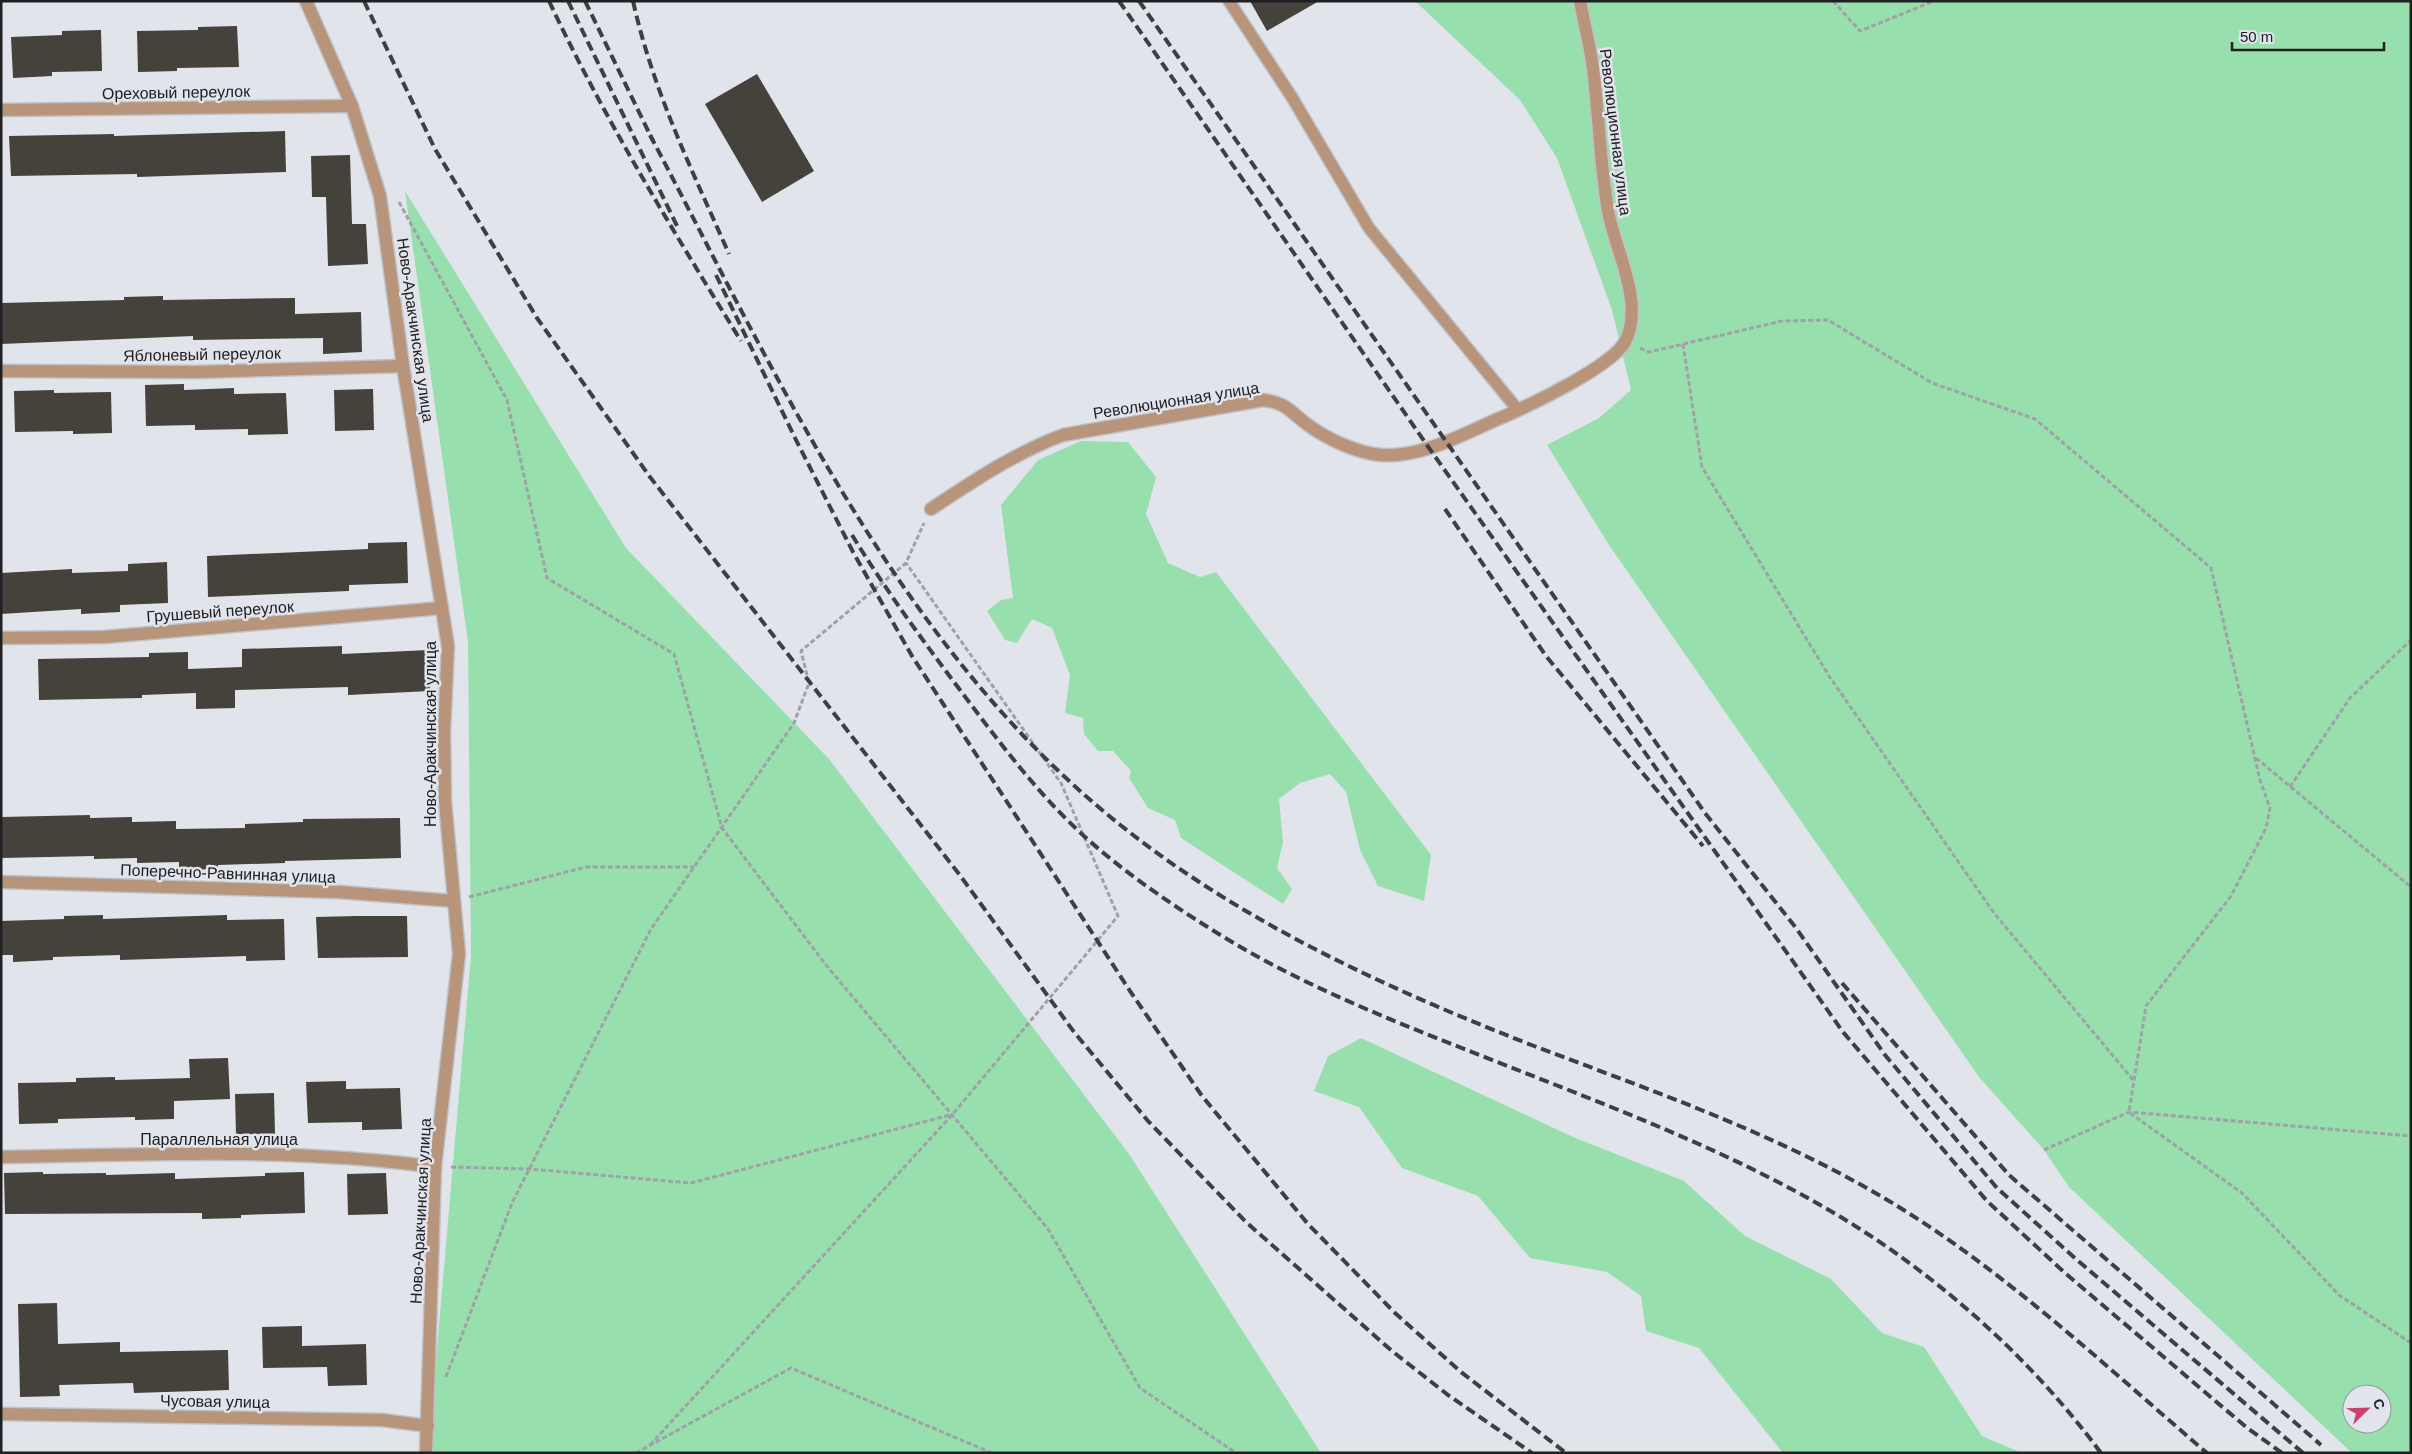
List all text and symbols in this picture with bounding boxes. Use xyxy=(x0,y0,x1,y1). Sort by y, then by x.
scale bar xyxy=(2232,20,2384,52)
text: 50 m xyxy=(2240,28,2273,45)
street label: Революционная улица xyxy=(1597,48,1634,216)
street label: Ореховый переулок xyxy=(102,83,251,102)
street label: Ново-Аракчинская улица xyxy=(394,237,437,423)
street label: Яблоневый переулок xyxy=(123,345,282,364)
street label: Революционная улица xyxy=(1092,379,1260,422)
street label: Грушевый переулок xyxy=(146,598,295,625)
street label: Ново-Аракчинская улица xyxy=(422,641,439,827)
street label: Поперечно-Равнинная улица xyxy=(120,861,336,886)
street label: Ново-Аракчинская улица xyxy=(407,1118,434,1304)
street label: Параллельная улица xyxy=(140,1131,298,1148)
north arrow xyxy=(2342,1384,2392,1434)
street label: Чусовая улица xyxy=(160,1392,270,1411)
text: С xyxy=(2370,1396,2388,1412)

